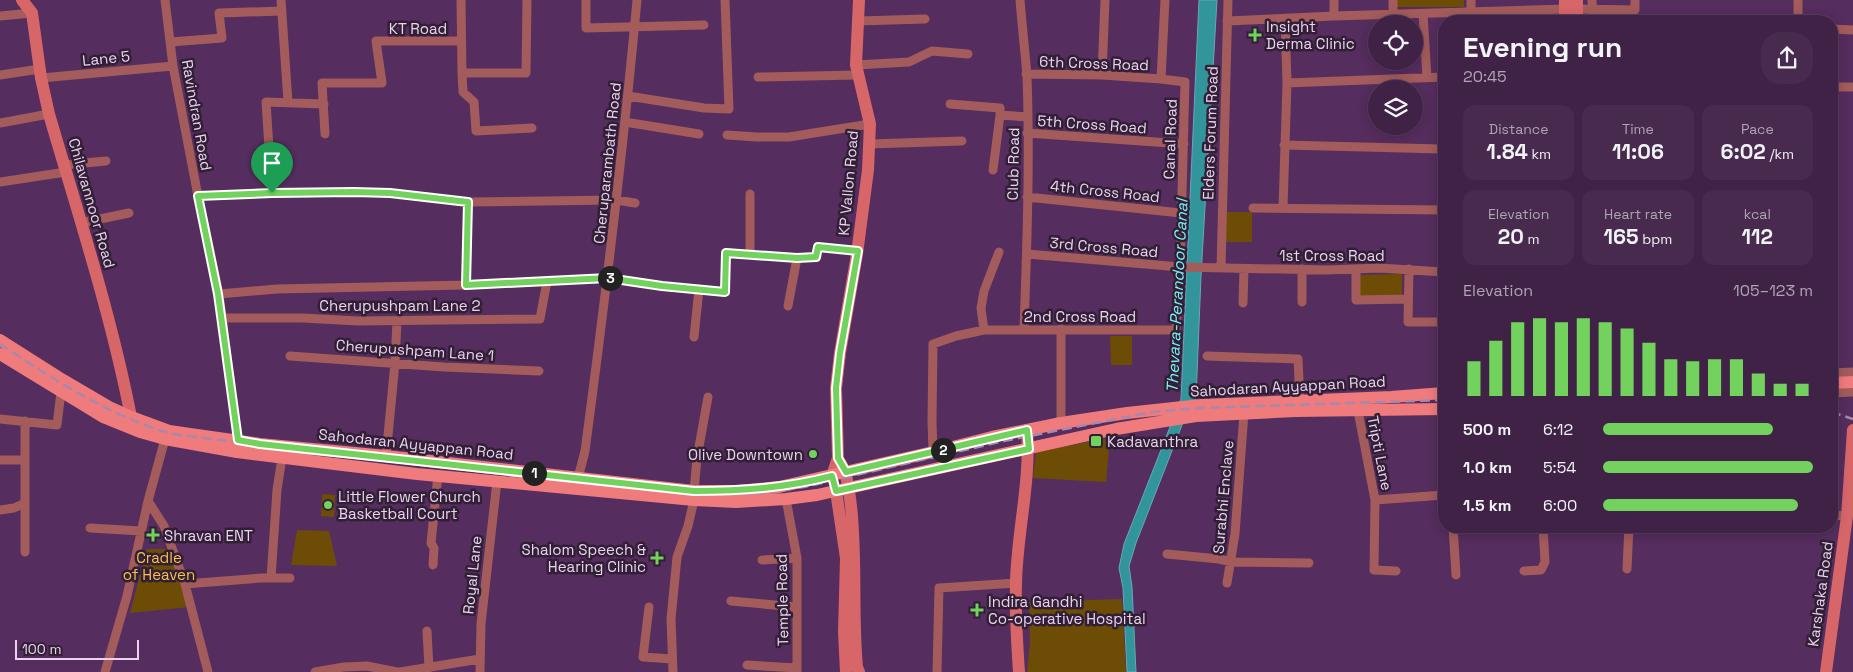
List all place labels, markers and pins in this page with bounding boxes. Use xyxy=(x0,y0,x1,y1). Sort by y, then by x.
place label: Insight Derma Clinic xyxy=(1266,17,1355,53)
marker: Insight Derma Clinic xyxy=(1248,28,1262,42)
pin xyxy=(251,142,293,193)
pin: 3 xyxy=(598,266,622,290)
place label: Kadavanthra xyxy=(1107,432,1198,451)
marker: Kadavanthra xyxy=(1089,434,1103,448)
pin: 2 xyxy=(930,438,956,462)
place label: Olive Downtown xyxy=(688,445,803,464)
marker: Olive Downtown xyxy=(807,448,819,460)
pin: 1 xyxy=(522,460,546,486)
place label: Little Flower Church Basketball Court xyxy=(338,487,481,523)
marker: Little Flower Church Basketball Court xyxy=(322,499,334,511)
place label: Shravan ENT xyxy=(164,526,253,545)
marker: Shravan ENT xyxy=(146,528,160,542)
place label: Shalom Speech & Hearing Clinic xyxy=(522,540,646,576)
marker: Shalom Speech & Hearing Clinic xyxy=(650,551,664,565)
place label: Indira Gandhi Co-operative Hospital xyxy=(988,592,1146,628)
marker: Indira Gandhi Co-operative Hospital xyxy=(970,603,984,617)

